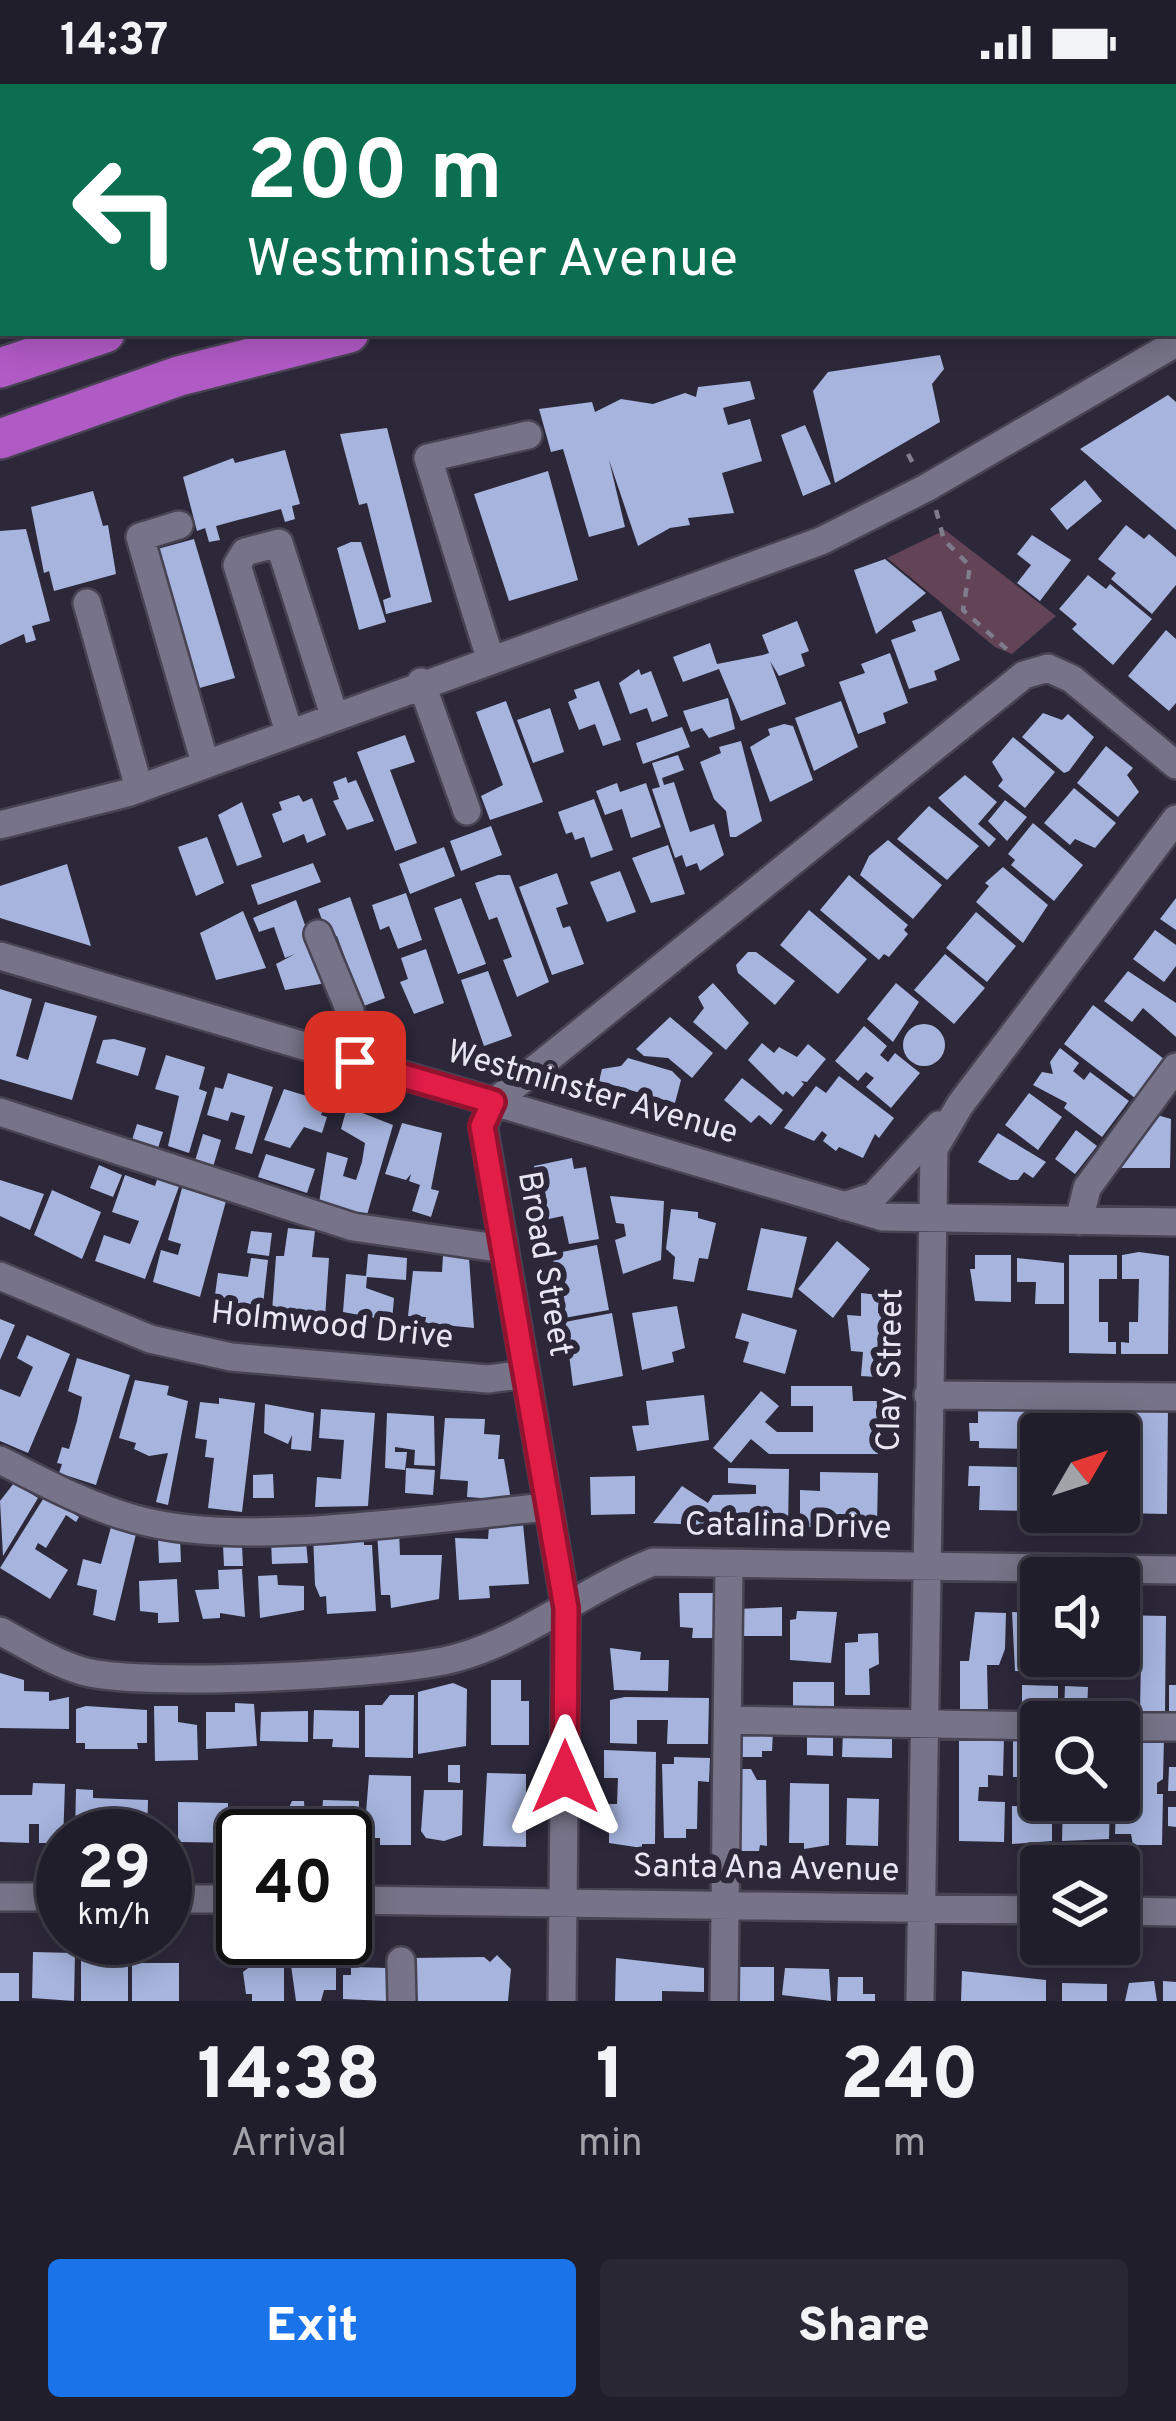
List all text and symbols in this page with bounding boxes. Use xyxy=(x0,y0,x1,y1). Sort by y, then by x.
text: 14:37 xyxy=(60,14,168,71)
text: 200 m xyxy=(246,123,503,229)
icon: left xyxy=(48,132,204,288)
text: Westminster Avenue xyxy=(246,227,738,296)
pin xyxy=(304,1011,406,1113)
icon: arrive xyxy=(322,1029,388,1095)
street label: Westminster Avenue xyxy=(442,1032,742,1156)
street label: Broad Street xyxy=(506,1168,580,1360)
street label: Clay Street xyxy=(870,1288,914,1452)
street label: Holmwood Drive xyxy=(209,1293,455,1361)
north arrow xyxy=(1020,1413,1140,1533)
map controls xyxy=(1020,1413,1140,1965)
street label: Catalina Drive xyxy=(684,1505,892,1551)
button: sound xyxy=(1020,1557,1140,1677)
button: search xyxy=(1020,1701,1140,1821)
position arrow xyxy=(502,1714,628,1840)
speed limit sign: 40 xyxy=(216,1809,372,1965)
text: 29 xyxy=(77,1834,151,1910)
button: layers xyxy=(1020,1845,1140,1965)
street label: Santa Ana Avenue xyxy=(632,1847,900,1893)
text: km/h xyxy=(78,1898,150,1935)
text: 14:38 xyxy=(197,2033,381,2125)
text: 1 xyxy=(596,2033,625,2125)
text: 240 xyxy=(840,2033,979,2125)
text: Arrival xyxy=(231,2121,347,2170)
text: min xyxy=(578,2121,643,2170)
text: m xyxy=(893,2121,926,2170)
button: Exit xyxy=(48,2259,576,2397)
button: Share xyxy=(600,2259,1128,2397)

